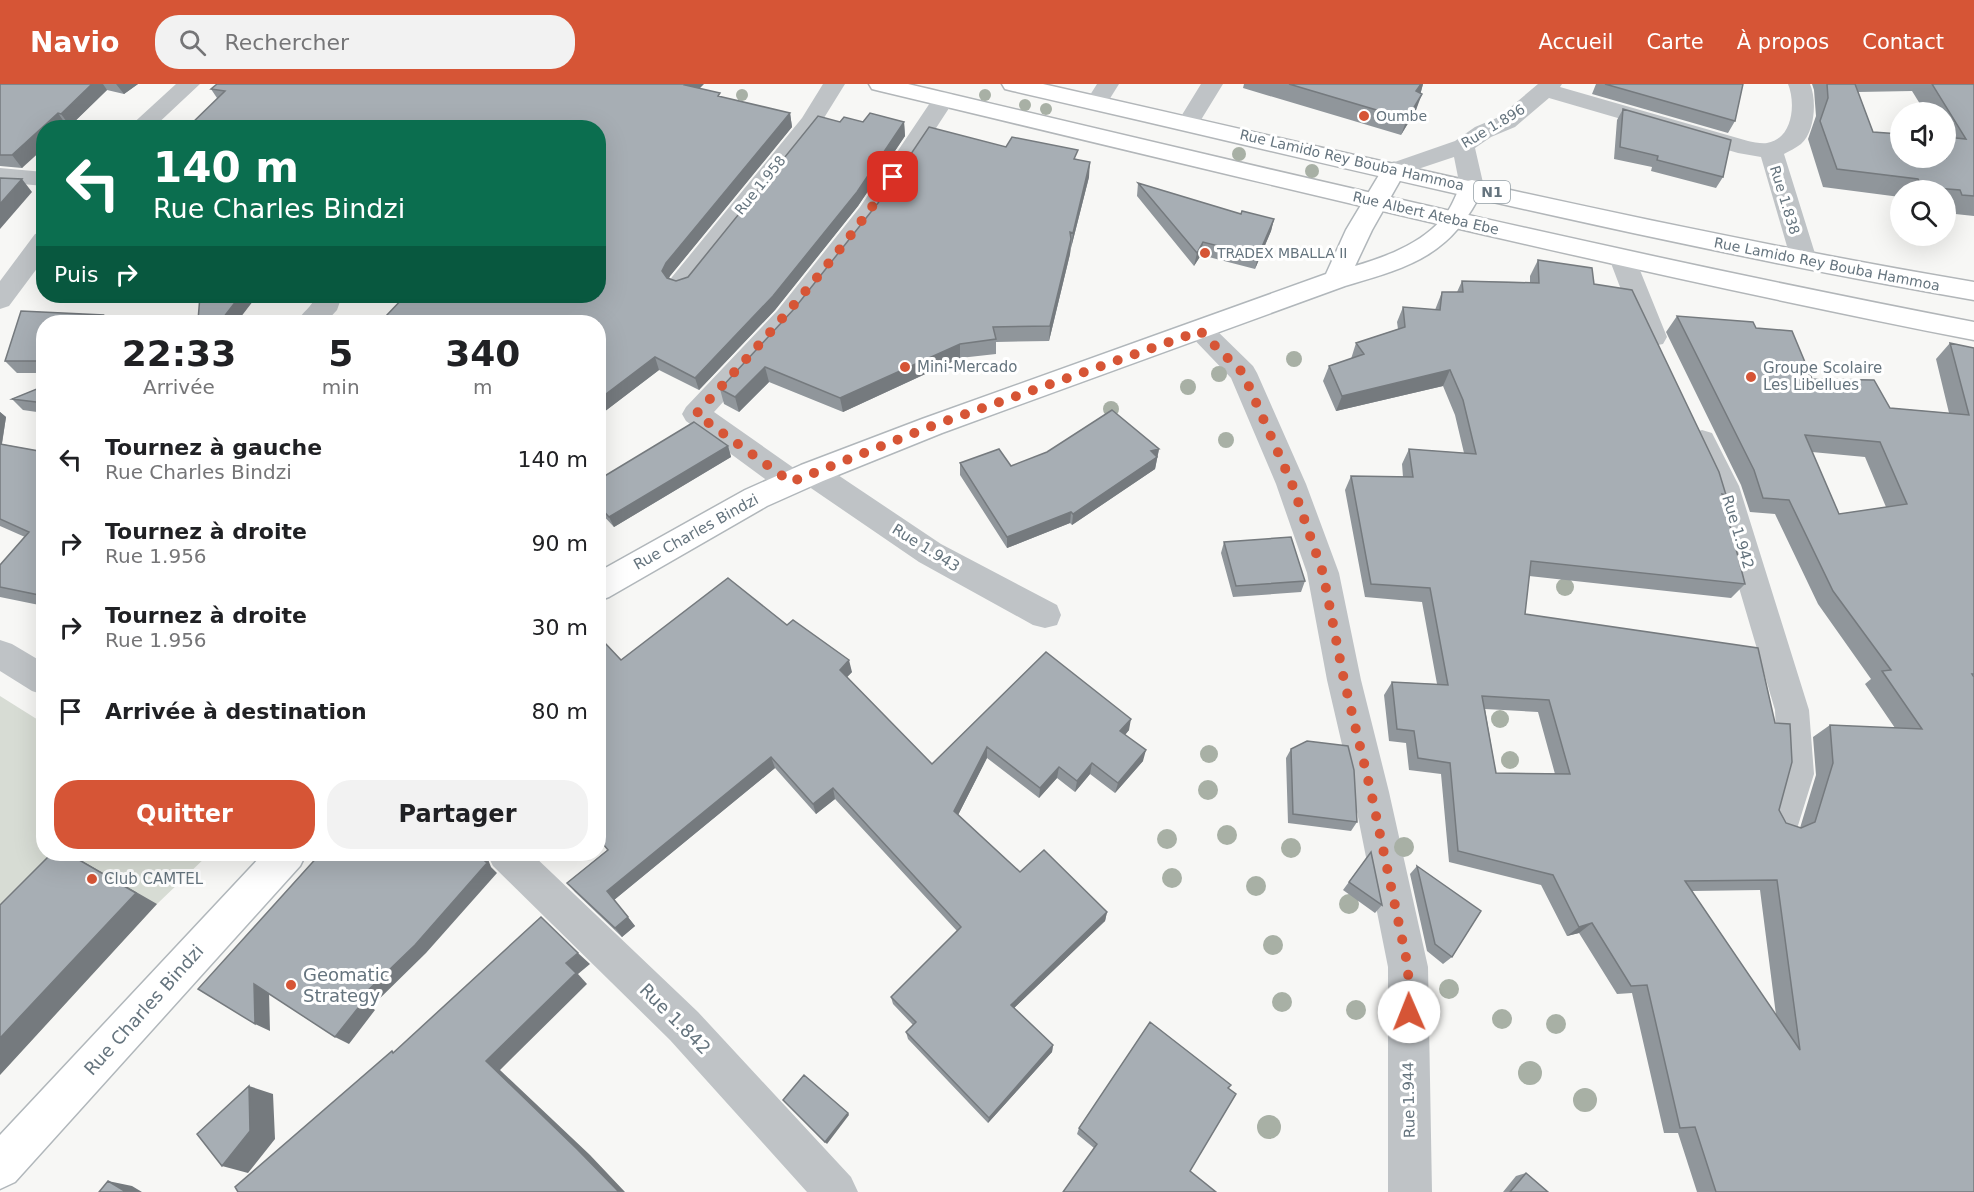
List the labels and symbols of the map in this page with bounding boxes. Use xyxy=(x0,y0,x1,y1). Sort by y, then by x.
street label: Rue 1.896 xyxy=(1458,101,1528,151)
place label: Oumbe xyxy=(1376,108,1427,124)
marker: Oumbe xyxy=(1357,109,1371,123)
street label: Rue Lamido Rey Bouba Hammoa xyxy=(1238,126,1466,194)
pin xyxy=(867,151,918,202)
street label: Rue 1.958 xyxy=(731,152,789,218)
street label: Rue 1.838 xyxy=(1767,164,1803,236)
road number: N1 xyxy=(1474,181,1510,203)
street label: Rue Albert Ateba Ebe xyxy=(1351,188,1501,238)
street label: Rue Lamido Rey Bouba Hammoa xyxy=(1713,234,1941,294)
place label: TRADEX MBALLA II xyxy=(1216,245,1347,261)
marker: TRADEX MBALLA II xyxy=(1198,246,1212,260)
place label: Mini-Mercado xyxy=(917,358,1017,376)
place label: Groupe Scolaire Les Libellues xyxy=(1763,359,1882,394)
marker: Mini-Mercado xyxy=(898,360,912,374)
marker: Groupe Scolaire Les Libellues xyxy=(1744,370,1758,384)
street label: Rue Charles Bindzi xyxy=(630,490,762,574)
street label: Rue 1.942 xyxy=(1718,493,1758,571)
street label: Rue 1.943 xyxy=(889,520,963,576)
place label: Club CAMTEL xyxy=(104,870,204,888)
marker: Club CAMTEL xyxy=(85,872,99,886)
street label: Rue Charles Bindzi xyxy=(80,940,208,1079)
place label: Geomatic Strategy xyxy=(303,964,390,1006)
marker: Geomatic Strategy xyxy=(284,978,298,992)
street label: Rue 1.842 xyxy=(636,979,715,1058)
position arrow xyxy=(1377,980,1441,1044)
street label: Rue 1.944 xyxy=(1399,1062,1419,1138)

